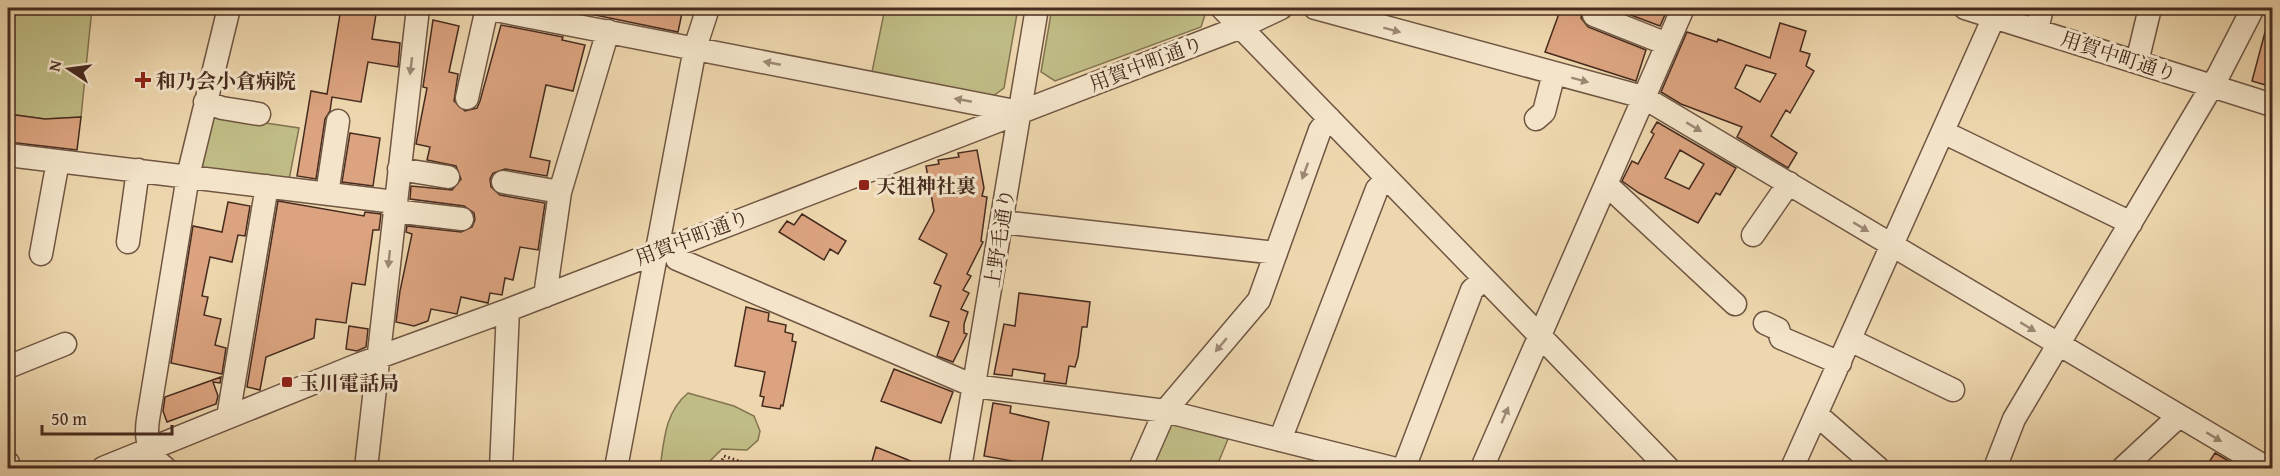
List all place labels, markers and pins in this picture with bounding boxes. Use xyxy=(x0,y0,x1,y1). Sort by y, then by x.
place label: 和乃会小倉病院 xyxy=(156,66,296,95)
marker: 和乃会小倉病院 xyxy=(134,71,152,89)
place label: 天祖神社裏 xyxy=(876,171,976,200)
marker: 天祖神社裏 xyxy=(857,178,871,192)
place label: 玉川電話局 xyxy=(299,368,399,397)
marker: 玉川電話局 xyxy=(280,375,294,389)

